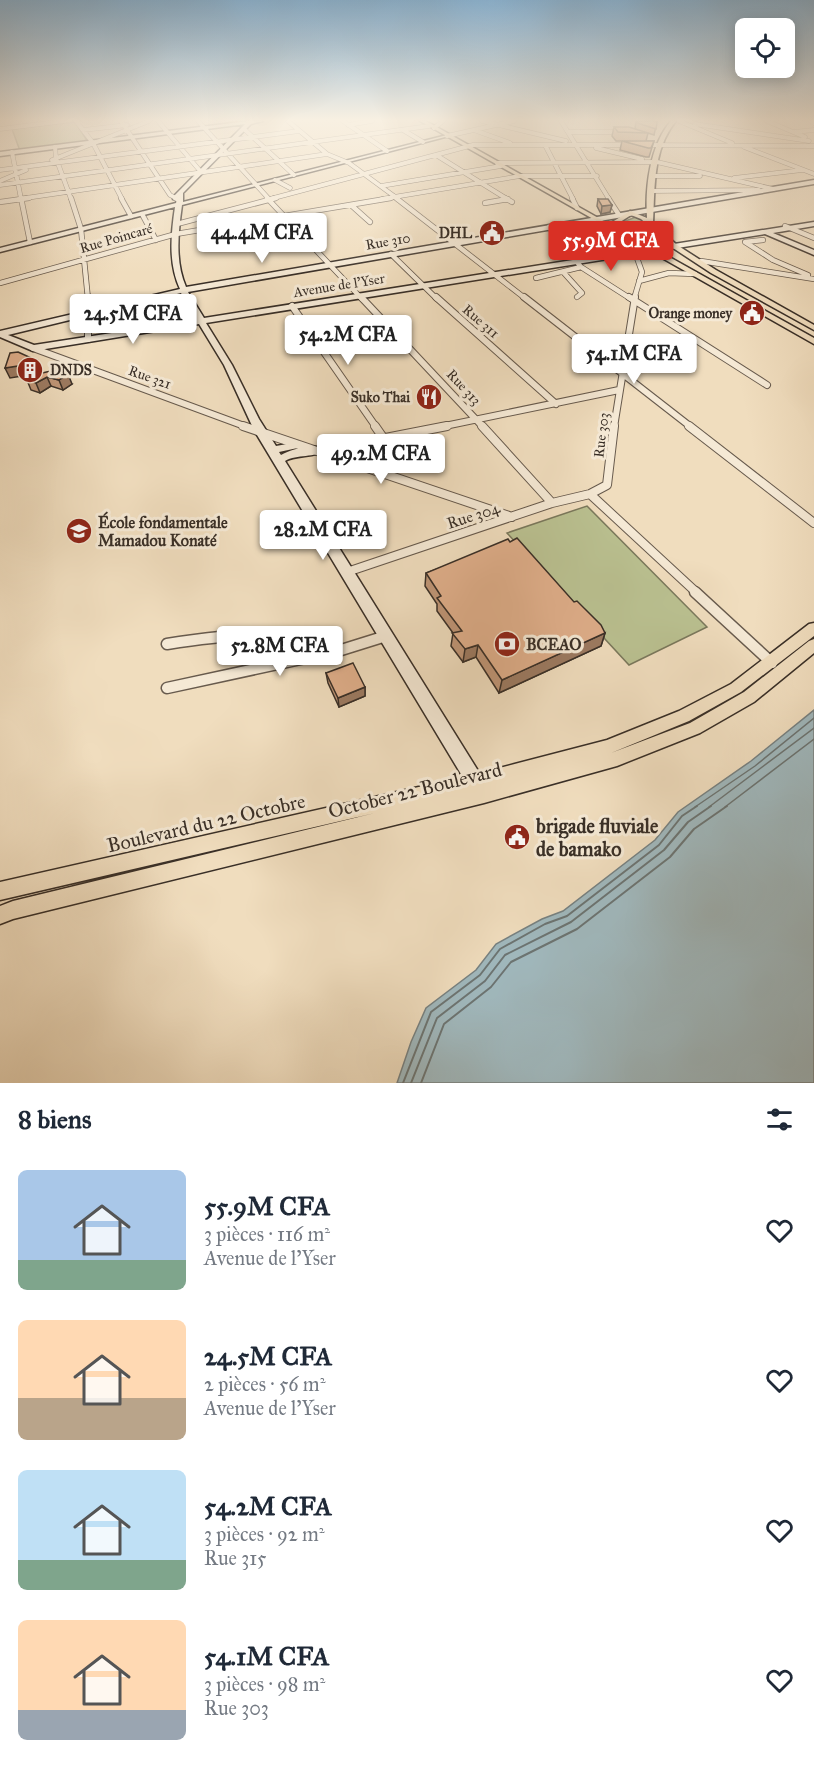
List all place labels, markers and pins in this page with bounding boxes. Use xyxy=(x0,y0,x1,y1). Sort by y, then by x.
pin: 44.4M CFA xyxy=(193,213,331,264)
public building icon: DHL xyxy=(477,218,507,248)
pin: 55.9M CFA xyxy=(542,221,680,272)
place label: DHL xyxy=(439,225,473,242)
pin: 24.5M CFA xyxy=(64,294,202,345)
public building icon: Orange money xyxy=(737,298,767,328)
place label: Orange money xyxy=(648,305,733,323)
pin: 54.2M CFA xyxy=(279,315,417,366)
pin: 54.1M CFA xyxy=(565,334,703,385)
building icon: DNDS xyxy=(15,355,45,385)
place label: DNDS xyxy=(50,362,92,379)
restaurant icon: Suko Thai xyxy=(414,382,444,412)
place label: Suko Thai xyxy=(351,389,410,406)
pin: 49.2M CFA xyxy=(312,434,450,485)
pin: 28.2M CFA xyxy=(254,510,392,561)
place label: École fondamentale Mamadou Konaté xyxy=(98,511,228,550)
school or university icon: École fondamentale Mamadou Konaté xyxy=(64,516,94,546)
pin: 52.8M CFA xyxy=(211,626,349,677)
bank icon: BCEAO xyxy=(492,629,522,659)
place label: BCEAO xyxy=(526,635,582,654)
place label: brigade fluviale de bamako xyxy=(535,814,659,861)
public building icon: brigade fluviale de bamako xyxy=(502,822,532,852)

